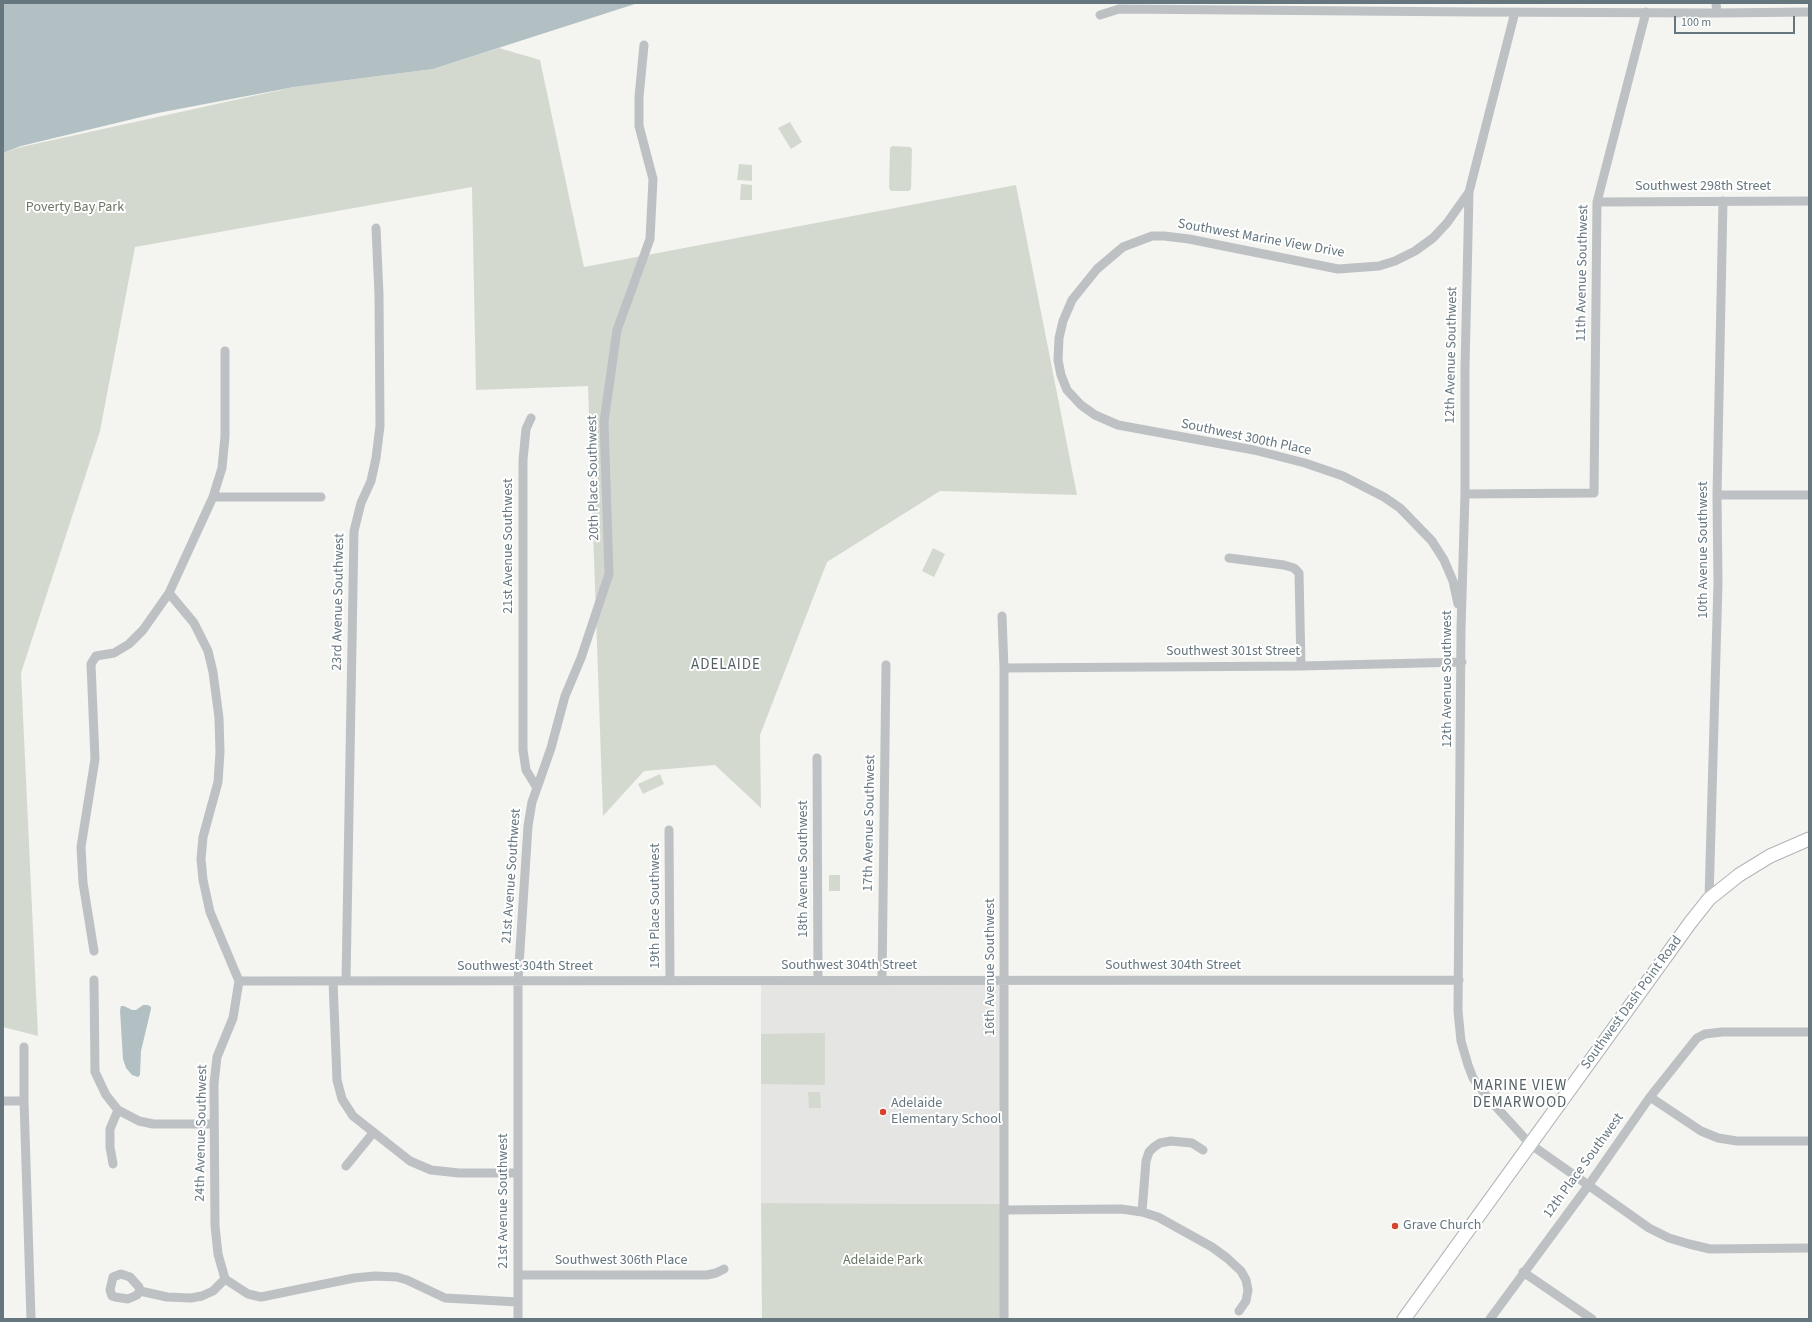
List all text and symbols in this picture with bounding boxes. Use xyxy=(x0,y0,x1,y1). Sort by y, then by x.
scale bar xyxy=(1676,8,1797,34)
text: 100 m xyxy=(1681,14,1711,31)
street label: Southwest 298th Street xyxy=(1635,179,1771,195)
park label: Poverty Bay Park xyxy=(26,200,124,216)
street label: 11th Avenue Southwest xyxy=(1573,204,1593,342)
street label: Southwest Marine View Drive xyxy=(1176,216,1346,262)
street label: 12th Avenue Southwest xyxy=(1442,286,1462,424)
street label: 20th Place Southwest xyxy=(585,415,603,541)
street label: Southwest 300th Place xyxy=(1179,416,1313,460)
street label: 21st Avenue Southwest xyxy=(501,478,517,614)
street label: 10th Avenue Southwest xyxy=(1696,481,1712,619)
street label: 23rd Avenue Southwest xyxy=(329,533,349,671)
street label: 12th Avenue Southwest xyxy=(1440,610,1456,748)
street label: Southwest 301st Street xyxy=(1166,644,1300,660)
district label: ADELAIDE xyxy=(691,657,761,675)
street label: 17th Avenue Southwest xyxy=(860,754,880,892)
street label: 18th Avenue Southwest xyxy=(796,800,812,938)
street label: 21st Avenue Southwest xyxy=(499,808,525,944)
street label: 19th Place Southwest xyxy=(648,843,664,969)
street label: 16th Avenue Southwest xyxy=(983,898,999,1036)
street label: Southwest Dash Point Road xyxy=(1578,933,1686,1073)
street label: Southwest 304th Street xyxy=(781,958,917,974)
street label: Southwest 304th Street xyxy=(1105,958,1241,974)
street label: Southwest 304th Street xyxy=(457,959,593,975)
street label: 24th Avenue Southwest xyxy=(192,1064,212,1202)
district label: MARINE VIEW DEMARWOOD xyxy=(1473,1078,1567,1113)
place label: Adelaide Elementary School xyxy=(891,1096,1001,1128)
marker: Adelaide Elementary School xyxy=(878,1107,888,1117)
street label: 12th Place Southwest xyxy=(1540,1110,1628,1222)
street label: 21st Avenue Southwest xyxy=(496,1133,512,1269)
place label: Grave Church xyxy=(1403,1218,1481,1234)
marker: Grave Church xyxy=(1390,1221,1400,1231)
street label: Southwest 306th Place xyxy=(555,1253,687,1269)
park label: Adelaide Park xyxy=(843,1253,923,1269)

